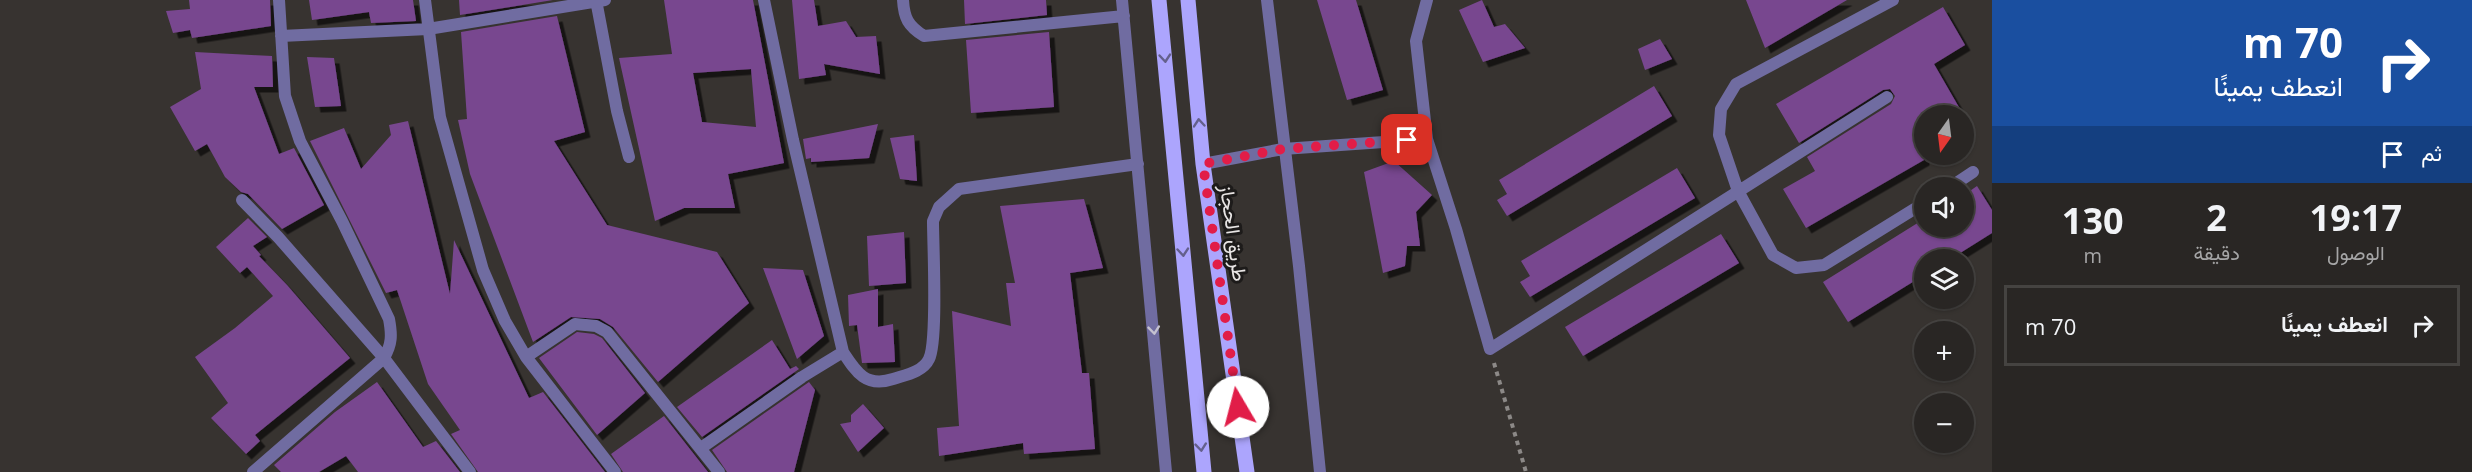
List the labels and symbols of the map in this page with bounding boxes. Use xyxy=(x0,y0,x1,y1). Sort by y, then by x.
one-way arrow xyxy=(1158,54,1171,63)
north arrow xyxy=(1914,105,1974,165)
pin xyxy=(1381,114,1432,165)
one-way arrow xyxy=(1193,118,1206,127)
street label: طريق الحجاز xyxy=(1214,182,1254,283)
one-way arrow xyxy=(1176,248,1189,257)
one-way arrow xyxy=(1147,325,1160,335)
position arrow xyxy=(1206,375,1270,439)
one-way arrow xyxy=(1194,442,1207,451)

